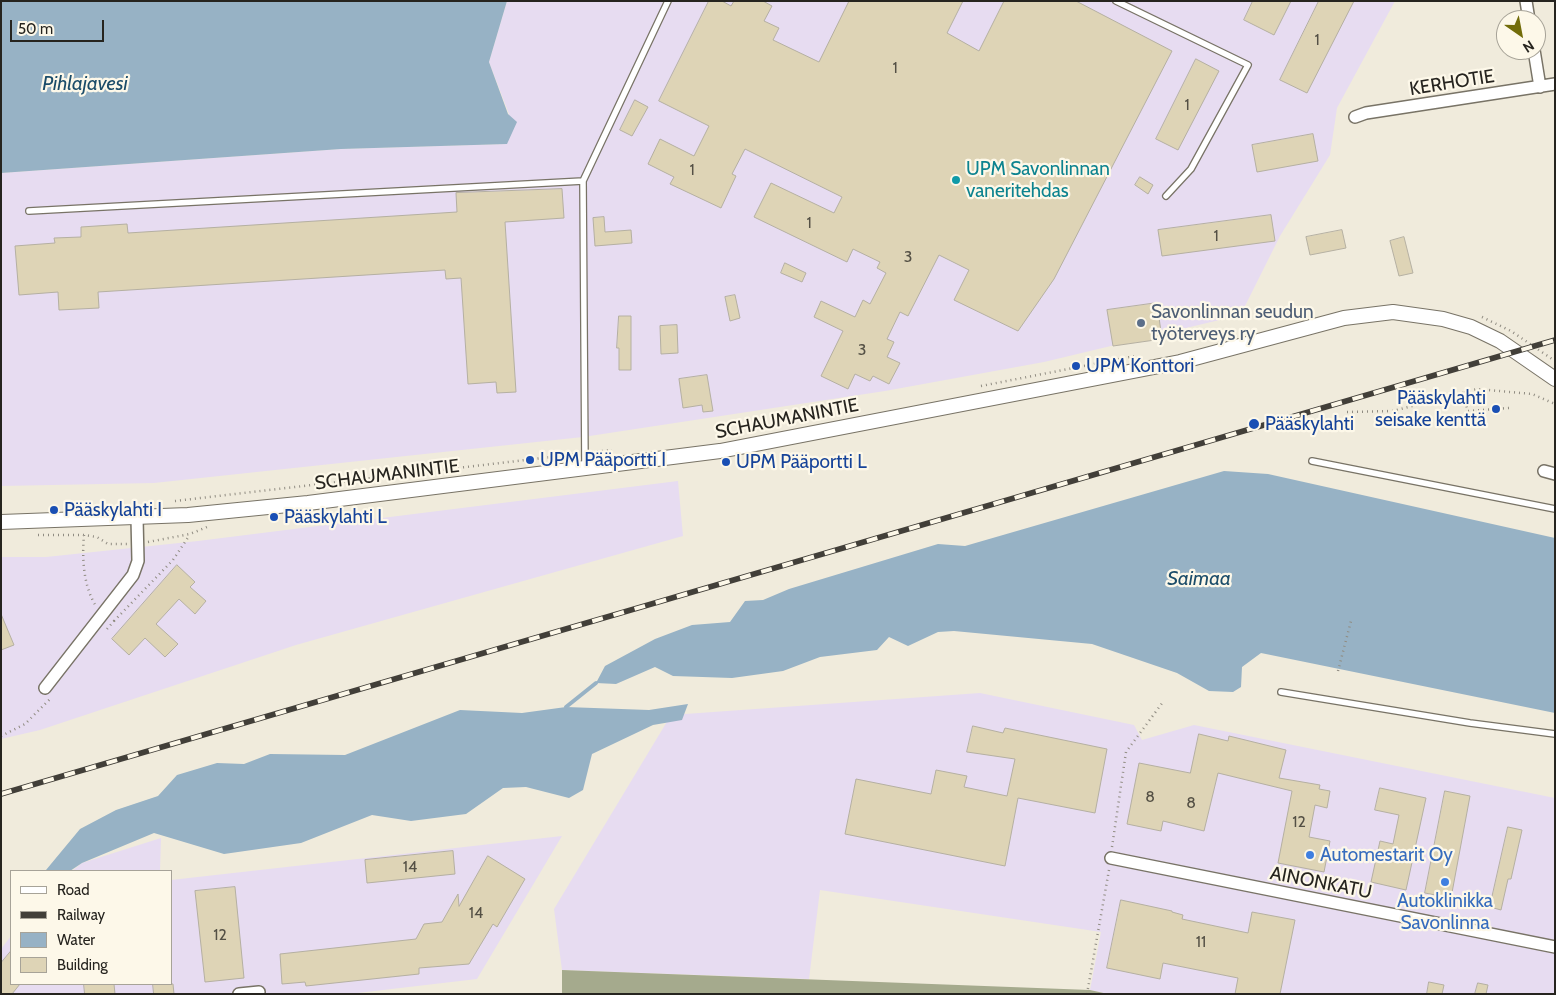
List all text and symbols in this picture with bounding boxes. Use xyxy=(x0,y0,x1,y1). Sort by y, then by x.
scale bar xyxy=(12,10,106,42)
north arrow xyxy=(1496,10,1546,60)
text: 50 m xyxy=(18,20,53,38)
house number: 1 xyxy=(1314,30,1320,50)
text: N xyxy=(1520,36,1538,57)
house number: 1 xyxy=(892,58,898,78)
street label: KERHOTIE xyxy=(1408,65,1496,101)
water label: Pihlajavesi xyxy=(42,72,128,96)
house number: 1 xyxy=(1184,95,1190,115)
place label: UPM Savonlinnan vaneritehdas xyxy=(966,158,1110,202)
house number: 1 xyxy=(689,160,695,180)
marker: UPM Savonlinnan vaneritehdas xyxy=(950,174,962,186)
house number: 1 xyxy=(806,213,812,233)
house number: 1 xyxy=(1213,226,1219,246)
house number: 3 xyxy=(904,247,912,267)
place label: Savonlinnan seudun työterveys ry xyxy=(1151,301,1314,345)
marker: Savonlinnan seudun työterveys ry xyxy=(1135,317,1147,329)
house number: 3 xyxy=(858,340,866,360)
place label: UPM Konttori xyxy=(1086,355,1194,377)
marker: UPM Konttori xyxy=(1070,360,1082,372)
place label: Pääskylahti seisake kenttä xyxy=(1375,387,1486,431)
street label: SCHAUMANINTIE xyxy=(713,394,861,444)
marker: Pääskylahti seisake kenttä xyxy=(1490,403,1502,415)
place label: Pääskylahti xyxy=(1265,413,1354,435)
marker: Pääskylahti xyxy=(1247,417,1261,431)
place label: UPM Pääportti I xyxy=(540,449,666,471)
place label: UPM Pääportti L xyxy=(736,451,867,473)
marker: UPM Pääportti I xyxy=(524,454,536,466)
street label: SCHAUMANINTIE xyxy=(313,455,461,495)
marker: UPM Pääportti L xyxy=(720,456,732,468)
place label: Pääskylahti I xyxy=(64,499,162,521)
marker: Pääskylahti I xyxy=(48,504,60,516)
place label: Pääskylahti L xyxy=(284,506,387,528)
marker: Pääskylahti L xyxy=(268,511,280,523)
water label: Saimaa xyxy=(1167,567,1231,591)
house number: 8 xyxy=(1145,787,1155,807)
house number: 8 xyxy=(1186,793,1196,813)
house number: 12 xyxy=(1292,812,1306,832)
place label: Automestarit Oy xyxy=(1320,844,1453,866)
marker: Automestarit Oy xyxy=(1304,849,1316,861)
house number: 14 xyxy=(403,857,417,877)
street label: AINONKATU xyxy=(1268,862,1374,904)
legend xyxy=(10,870,172,985)
marker: Autoklinikka Savonlinna xyxy=(1439,876,1451,888)
text: Road xyxy=(57,881,90,899)
place label: Autoklinikka Savonlinna xyxy=(1397,890,1493,934)
house number: 14 xyxy=(469,903,483,923)
text: Railway xyxy=(57,906,105,924)
house number: 12 xyxy=(213,925,227,945)
text: Water xyxy=(57,931,95,949)
house number: 11 xyxy=(1196,932,1206,952)
text: Building xyxy=(57,956,108,974)

